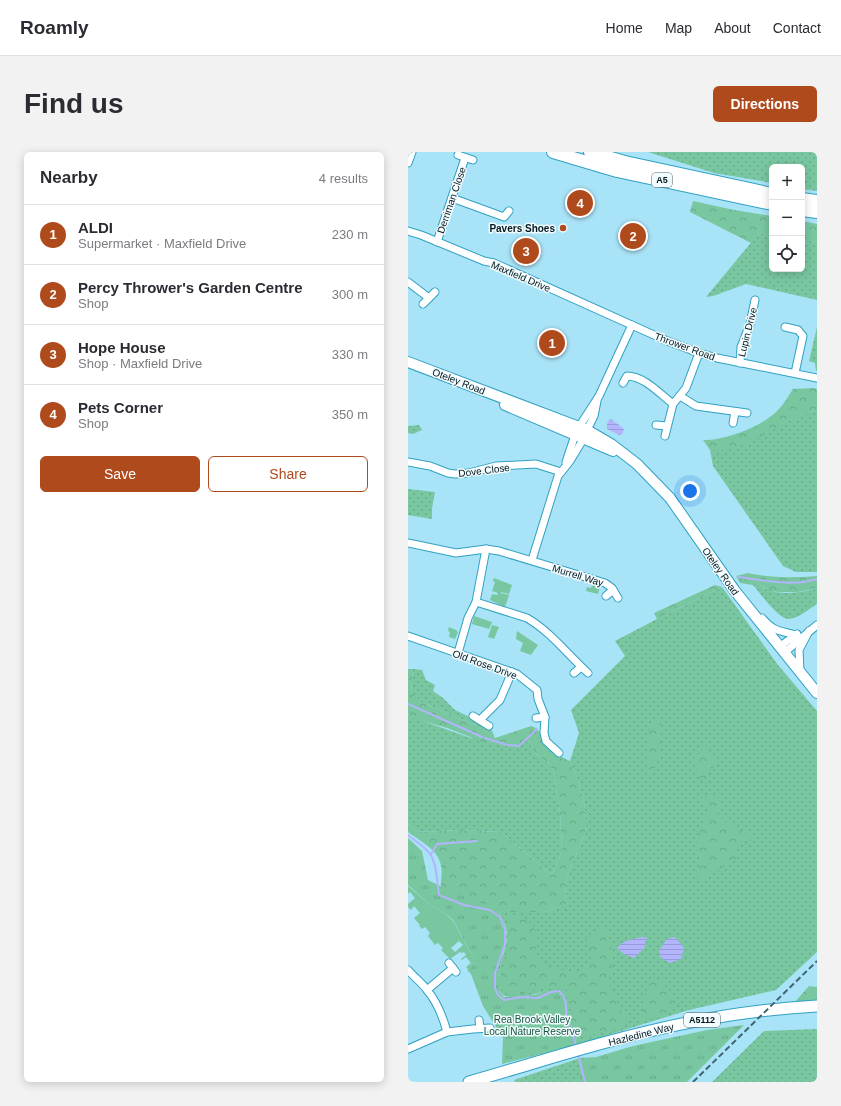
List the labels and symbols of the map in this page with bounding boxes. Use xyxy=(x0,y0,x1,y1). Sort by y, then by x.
street label: Derriman Close xyxy=(435,165,468,235)
road number: A5 xyxy=(652,173,672,187)
pin: 4 xyxy=(567,188,593,218)
pin: 2 xyxy=(620,221,646,251)
place label: Pavers Shoes xyxy=(489,223,555,234)
marker: Pavers Shoes xyxy=(558,223,568,233)
pin: 3 xyxy=(513,236,539,266)
street label: Maxfield Drive xyxy=(489,259,553,294)
street label: Lupin Drive xyxy=(736,306,759,358)
pin: 1 xyxy=(539,328,565,358)
street label: Thrower Road xyxy=(653,330,716,362)
street label: Oteley Road xyxy=(431,366,487,397)
street label: Dove Close xyxy=(458,462,511,479)
your location xyxy=(680,481,700,501)
street label: Oteley Road xyxy=(700,545,741,597)
street label: Murrell Way xyxy=(551,562,605,588)
street label: Old Rose Drive xyxy=(451,648,519,681)
road number: A5112 xyxy=(684,1013,720,1027)
park label: Rea Brook Valley Local Nature Reserve xyxy=(484,1014,581,1037)
street label: Hazledine Way xyxy=(607,1021,675,1048)

